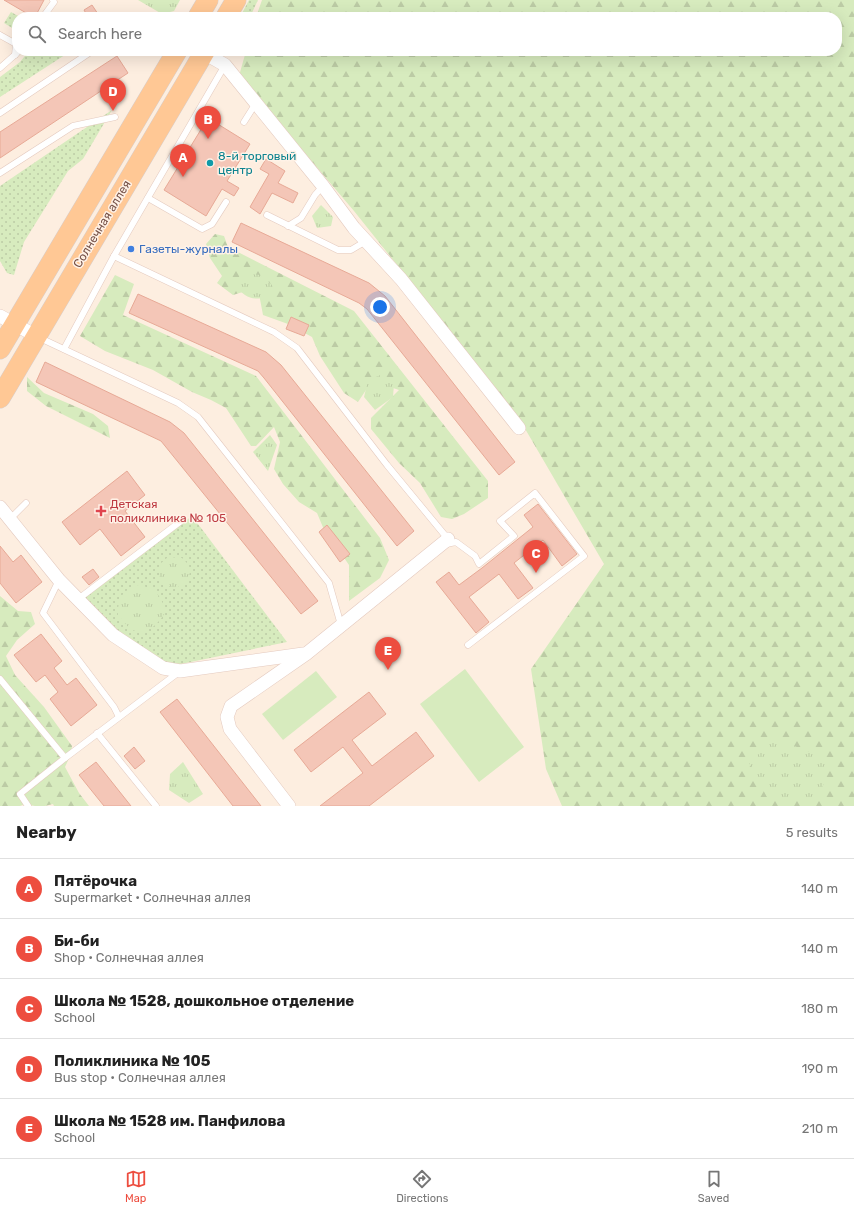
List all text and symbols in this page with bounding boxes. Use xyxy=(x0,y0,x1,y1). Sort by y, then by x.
search box xyxy=(12,12,842,56)
icon: search xyxy=(26,23,48,45)
text: Search here xyxy=(58,25,142,43)
pin: D xyxy=(100,78,126,111)
pin: B xyxy=(195,106,221,139)
pin: A xyxy=(170,144,196,177)
place label: 8-й торговый центр xyxy=(218,149,296,177)
marker: 8-й торговый центр xyxy=(205,158,215,168)
street label: Солнечная аллея xyxy=(70,178,134,270)
place label: Газеты-журналы xyxy=(139,242,238,256)
marker: Газеты-журналы xyxy=(126,244,136,254)
your location xyxy=(370,297,390,317)
place label: Детская поликлиника № 105 xyxy=(110,497,226,525)
marker: Детская поликлиника № 105 xyxy=(95,505,107,517)
pin: C xyxy=(523,540,549,573)
pin: E xyxy=(375,637,401,670)
text: Nearby xyxy=(16,822,77,842)
text: 5 results xyxy=(786,825,838,840)
text: Пятёрочка xyxy=(54,872,137,890)
text: A xyxy=(24,881,34,896)
text: 140 m xyxy=(801,881,838,896)
text: Supermarket · Солнечная аллея xyxy=(54,890,251,905)
text: Би-би xyxy=(54,932,99,950)
text: B xyxy=(24,941,34,956)
text: 140 m xyxy=(801,941,838,956)
text: Shop · Солнечная аллея xyxy=(54,950,204,965)
text: Школа № 1528, дошкольное отделение xyxy=(54,992,354,1010)
text: C xyxy=(24,1001,34,1016)
text: 180 m xyxy=(801,1001,838,1016)
text: School xyxy=(54,1010,95,1025)
text: Поликлиника № 105 xyxy=(54,1052,210,1070)
text: D xyxy=(24,1061,34,1076)
text: 190 m xyxy=(802,1061,838,1076)
text: Bus stop · Солнечная аллея xyxy=(54,1070,226,1085)
text: Школа № 1528 им. Панфилова xyxy=(54,1112,285,1130)
text: E xyxy=(25,1121,33,1136)
text: 210 m xyxy=(802,1121,838,1136)
text: School xyxy=(54,1130,95,1145)
tab: Map xyxy=(125,1168,147,1205)
tab: Directions xyxy=(396,1168,448,1205)
tab: Saved xyxy=(698,1168,729,1205)

